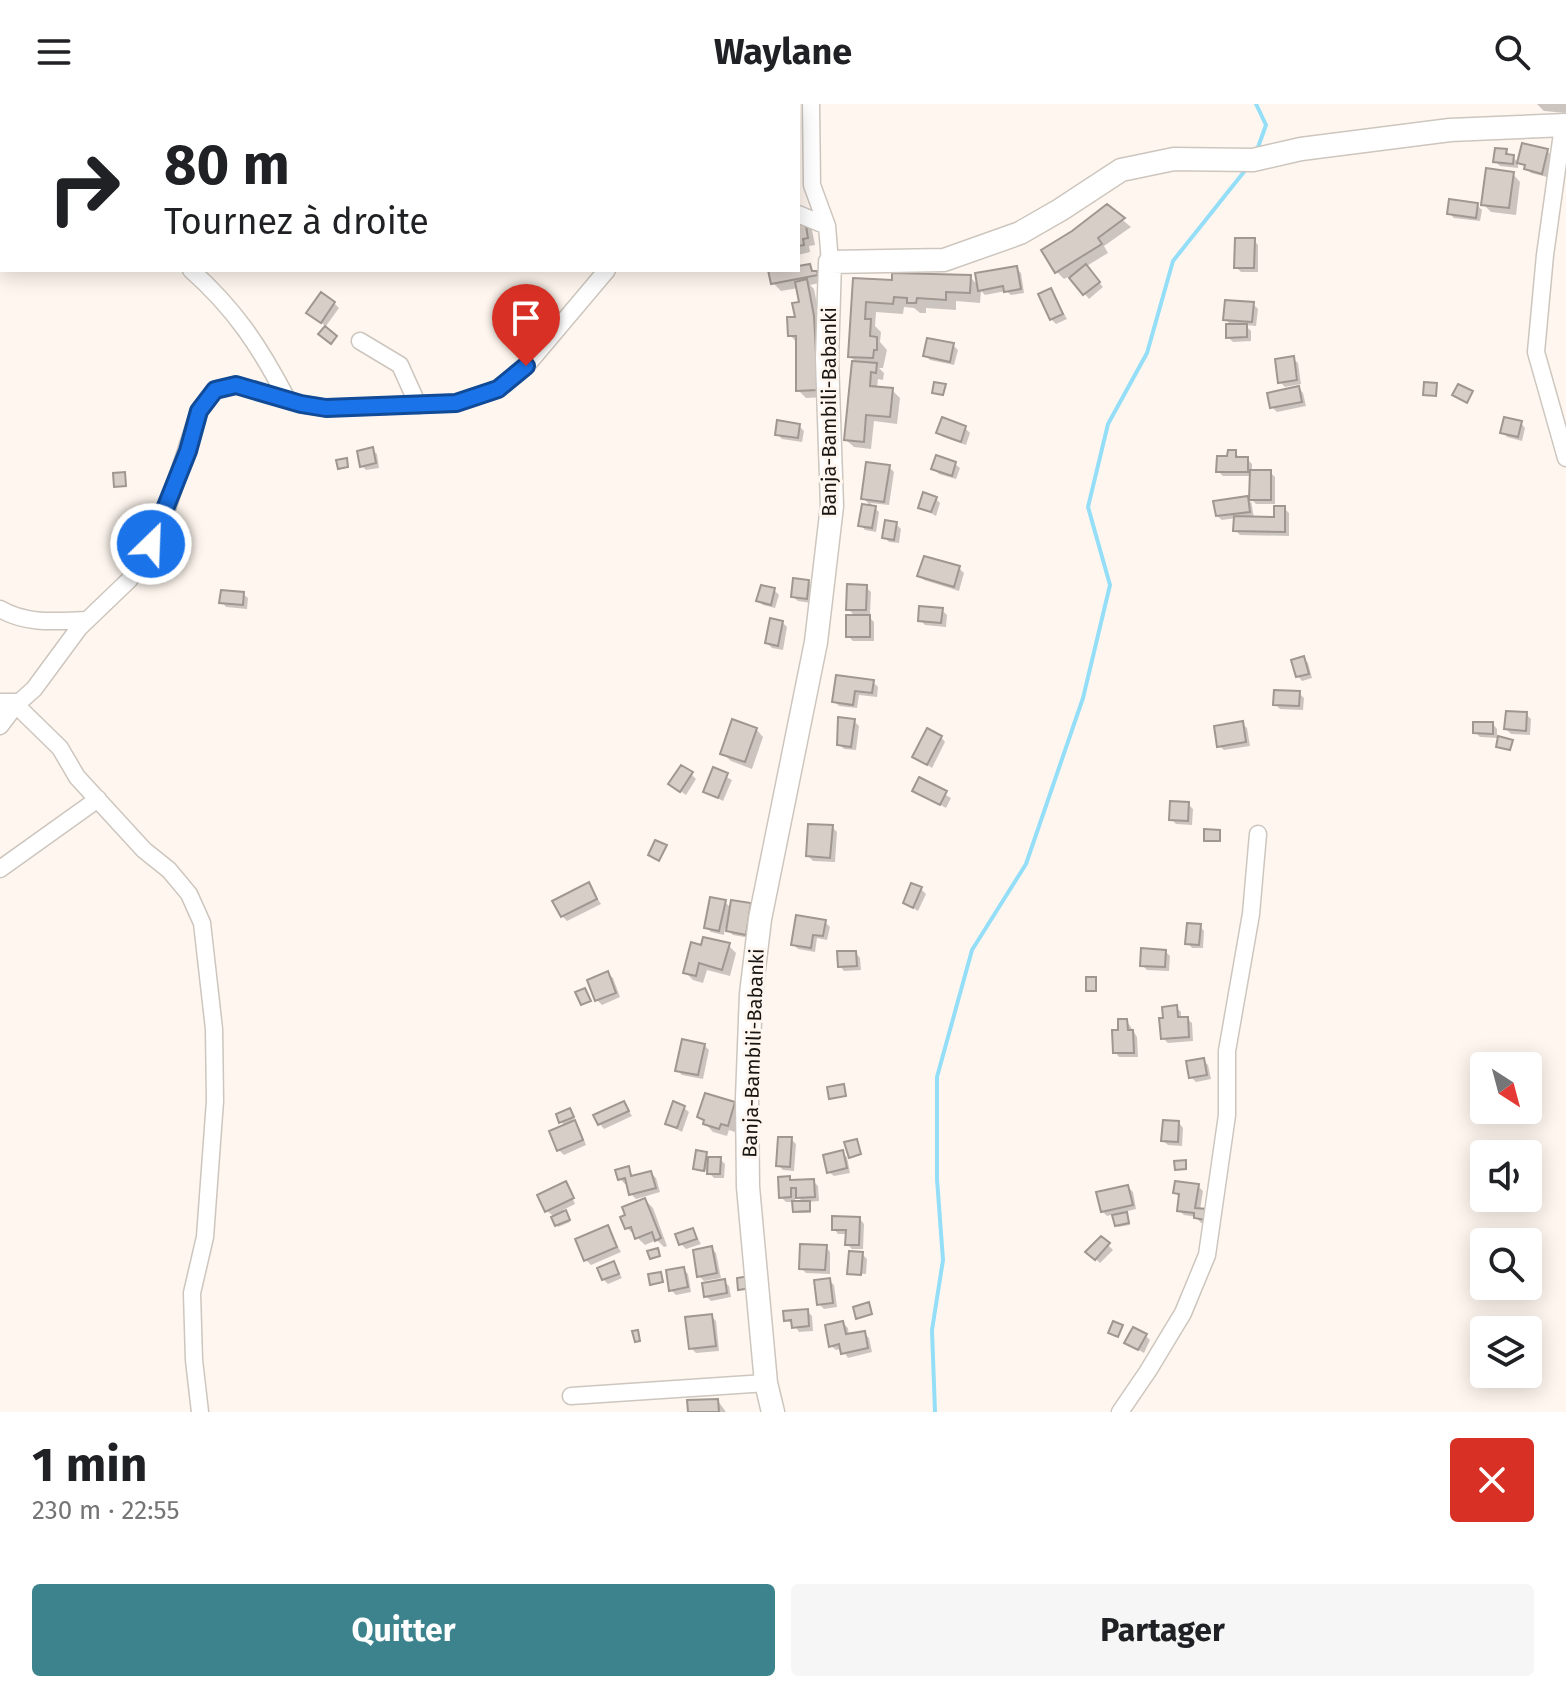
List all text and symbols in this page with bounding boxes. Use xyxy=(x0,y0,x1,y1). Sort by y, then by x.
icon: menu xyxy=(32,30,76,74)
text: Waylane xyxy=(714,30,852,74)
icon: search xyxy=(1490,30,1534,74)
text: 80 m xyxy=(164,132,290,199)
icon: right xyxy=(32,136,136,240)
text: Tournez à droite xyxy=(164,200,429,244)
pin xyxy=(492,284,560,366)
icon: arrive xyxy=(504,296,548,340)
street label: Banja-Bambili-Babanki xyxy=(817,307,841,517)
position arrow xyxy=(109,502,193,586)
street label: Banja-Bambili-Babanki xyxy=(737,948,769,1158)
north arrow xyxy=(1470,1052,1542,1124)
map controls xyxy=(1470,1052,1542,1388)
button: sound xyxy=(1470,1140,1542,1212)
button: search xyxy=(1470,1228,1542,1300)
button: layers xyxy=(1470,1316,1542,1388)
text: 1 min xyxy=(32,1436,147,1494)
button: close xyxy=(1450,1438,1534,1522)
text: 230 m · 22:55 xyxy=(32,1495,179,1526)
button: Quitter xyxy=(32,1584,775,1676)
button: Partager xyxy=(791,1584,1534,1676)

